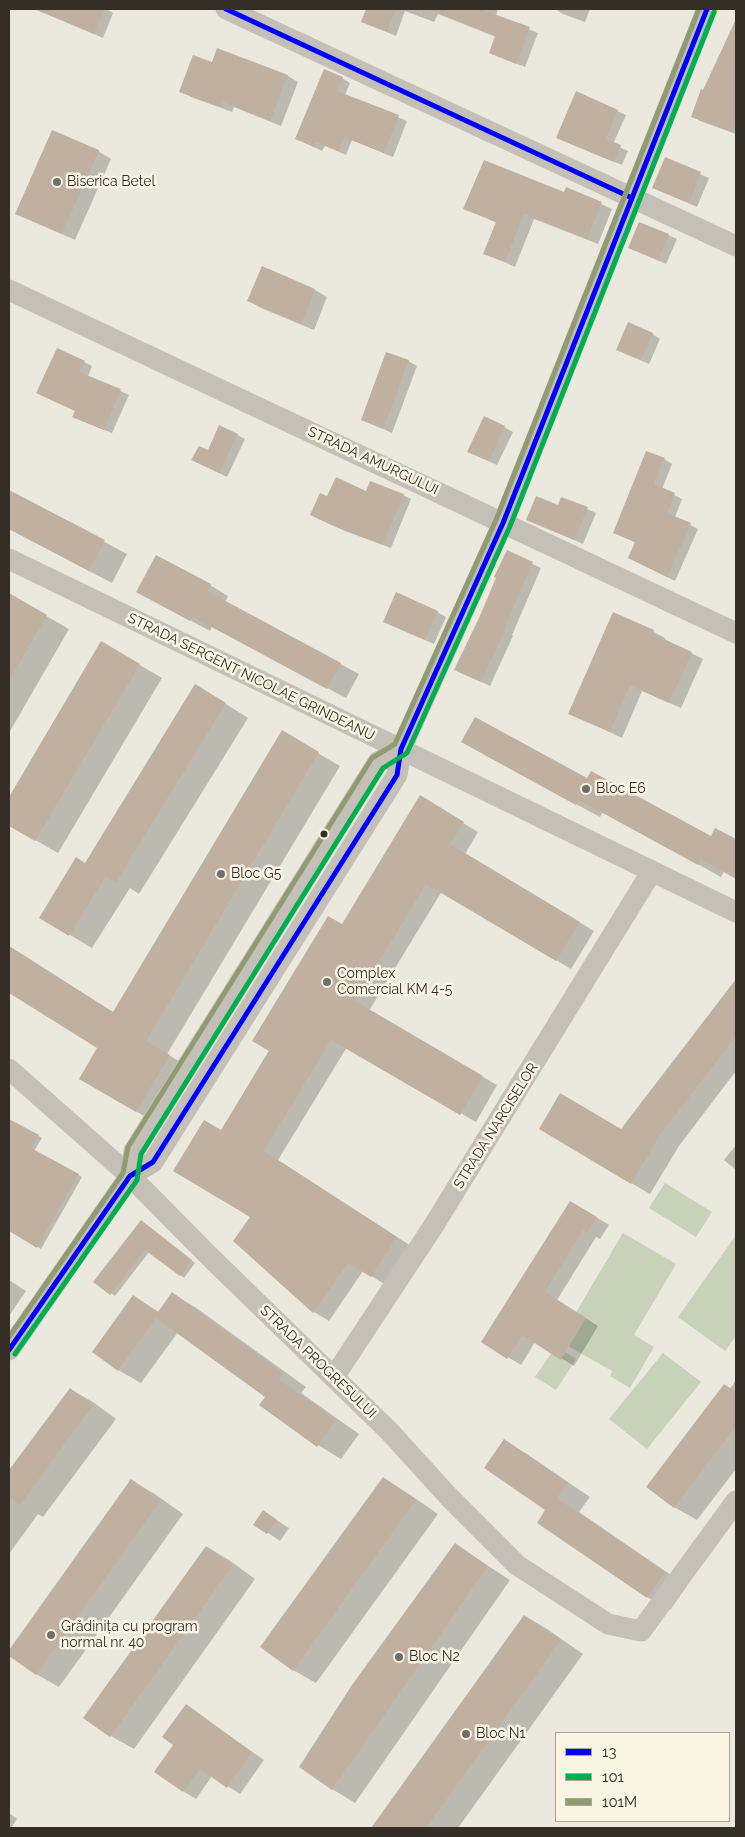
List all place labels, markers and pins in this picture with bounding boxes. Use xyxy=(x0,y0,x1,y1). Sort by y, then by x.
place label: Biserica Betel xyxy=(67,174,155,190)
marker: Biserica Betel xyxy=(51,176,63,188)
place label: Bloc E6 xyxy=(596,781,646,797)
marker: Bloc E6 xyxy=(580,783,592,795)
unlabelled marker xyxy=(319,829,329,839)
place label: Bloc G5 xyxy=(231,866,281,882)
marker: Bloc G5 xyxy=(215,868,227,880)
place label: Complex Comercial KM 4-5 xyxy=(337,966,452,999)
marker: Complex Comercial KM 4-5 xyxy=(321,976,333,988)
place label: Grădinița cu program normal nr. 40 xyxy=(61,1619,198,1651)
marker: Grădinița cu program normal nr. 40 xyxy=(45,1629,57,1641)
place label: Bloc N2 xyxy=(409,1649,460,1665)
marker: Bloc N2 xyxy=(393,1651,405,1663)
place label: Bloc N1 xyxy=(476,1726,526,1742)
marker: Bloc N1 xyxy=(460,1728,472,1740)

